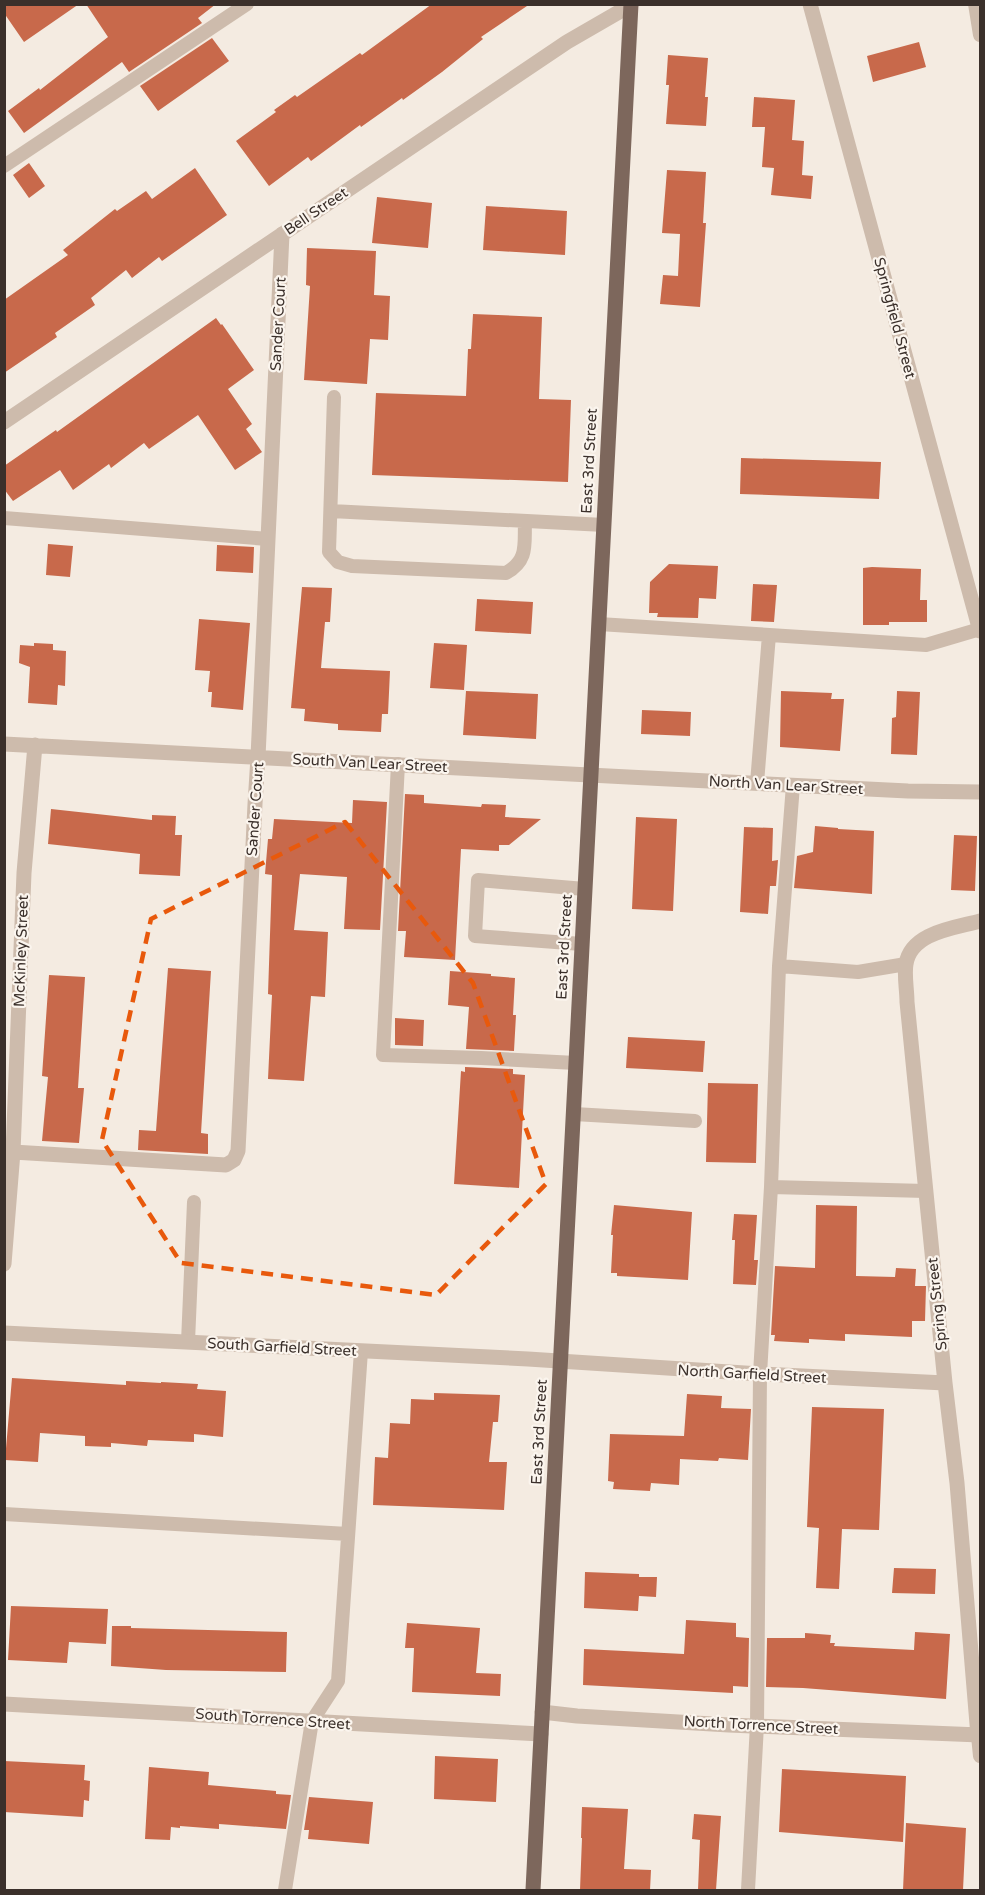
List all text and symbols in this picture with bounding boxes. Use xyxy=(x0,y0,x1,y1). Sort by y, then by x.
street label: Bell Street xyxy=(281,183,352,239)
street label: Springfield Street xyxy=(870,255,920,381)
street label: Sander Court xyxy=(267,276,289,372)
street label: East 3rd Street xyxy=(577,407,601,514)
street label: South Van Lear Street xyxy=(292,750,448,776)
street label: Sander Court xyxy=(243,761,267,857)
street label: North Van Lear Street xyxy=(708,772,864,798)
street label: East 3rd Street xyxy=(552,893,576,1000)
street label: McKinley Street xyxy=(10,894,32,1007)
street label: Spring Street xyxy=(923,1256,951,1351)
street label: South Garfield Street xyxy=(207,1334,358,1360)
street label: North Garfield Street xyxy=(677,1361,827,1387)
street label: East 3rd Street xyxy=(527,1378,551,1485)
street label: South Torrence Street xyxy=(195,1705,352,1733)
street label: North Torrence Street xyxy=(683,1712,839,1738)

